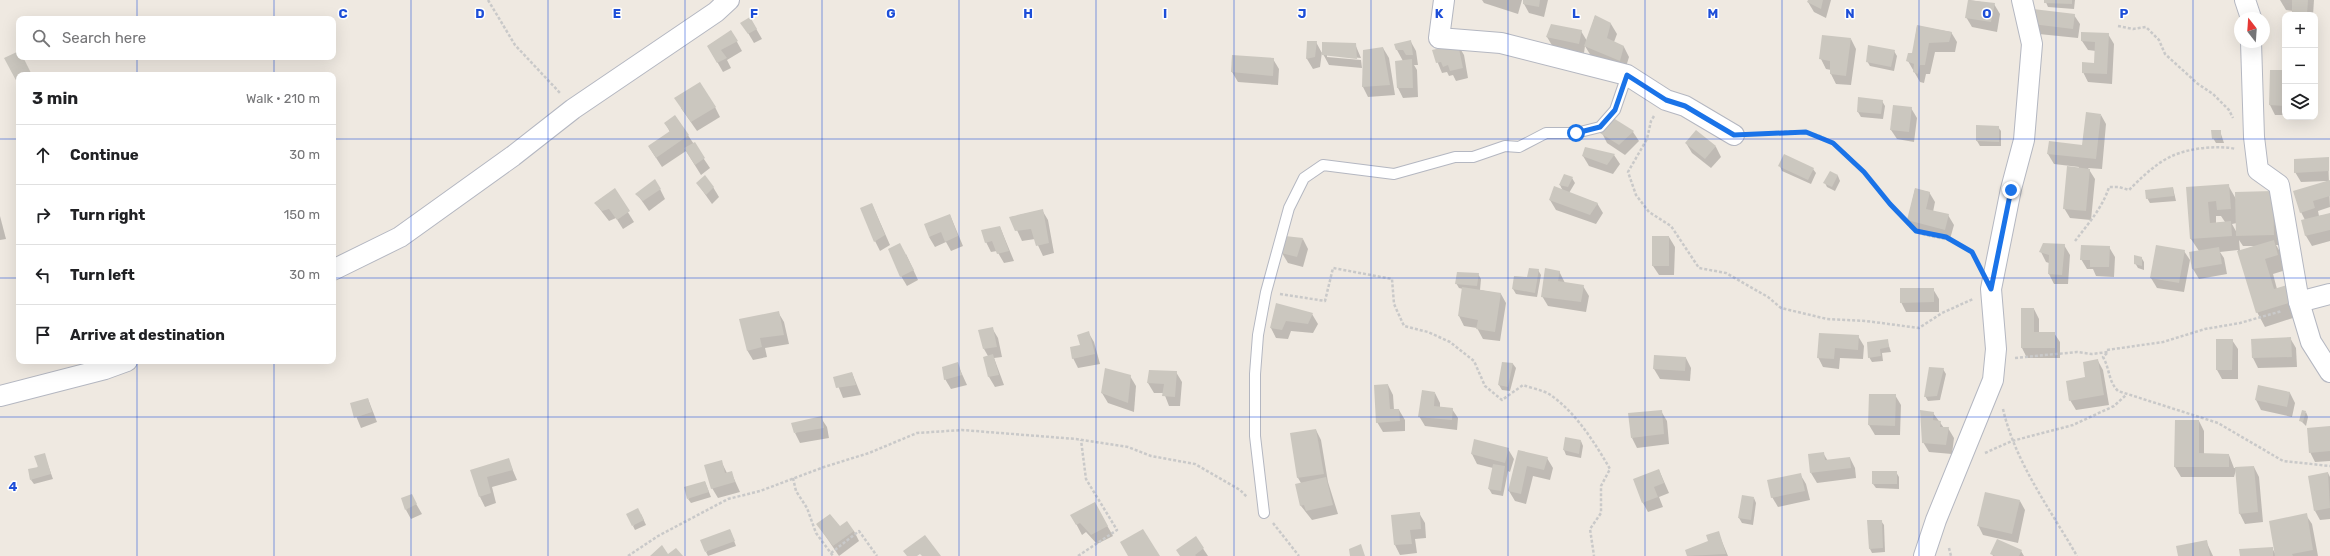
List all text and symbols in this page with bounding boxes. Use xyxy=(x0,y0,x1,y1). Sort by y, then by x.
text: C xyxy=(338,6,348,21)
text: D xyxy=(475,6,485,21)
text: E xyxy=(613,6,621,21)
text: F xyxy=(750,6,758,21)
text: G xyxy=(886,6,896,21)
text: H xyxy=(1023,6,1033,21)
text: I xyxy=(1163,6,1167,21)
text: J xyxy=(1298,6,1306,21)
text: K xyxy=(1435,6,1444,21)
text: L xyxy=(1572,6,1580,21)
text: M xyxy=(1708,6,1718,21)
text: N xyxy=(1845,6,1855,21)
text: O xyxy=(1982,6,1992,21)
text: P xyxy=(2120,6,2129,21)
north arrow xyxy=(2234,12,2270,48)
map controls xyxy=(2282,12,2318,120)
button: + xyxy=(2282,12,2318,48)
search box xyxy=(16,16,336,60)
icon: search xyxy=(30,27,52,49)
text: Search here xyxy=(62,29,146,47)
button: − xyxy=(2282,48,2318,84)
button: layers xyxy=(2282,84,2318,120)
text: 3 min xyxy=(32,88,78,108)
text: Walk · 210 m xyxy=(246,91,320,106)
route start xyxy=(1567,124,1585,142)
icon: ahead xyxy=(32,144,54,166)
text: Continue xyxy=(70,146,139,164)
text: 30 m xyxy=(289,147,320,162)
route end xyxy=(2002,181,2020,199)
icon: right xyxy=(32,204,54,226)
text: Turn right xyxy=(70,206,145,224)
text: 150 m xyxy=(284,207,320,222)
icon: left xyxy=(32,264,54,286)
text: Turn left xyxy=(70,266,135,284)
text: 30 m xyxy=(289,267,320,282)
icon: arrive xyxy=(32,324,54,346)
text: Arrive at destination xyxy=(70,326,225,344)
text: 4 xyxy=(9,479,18,494)

